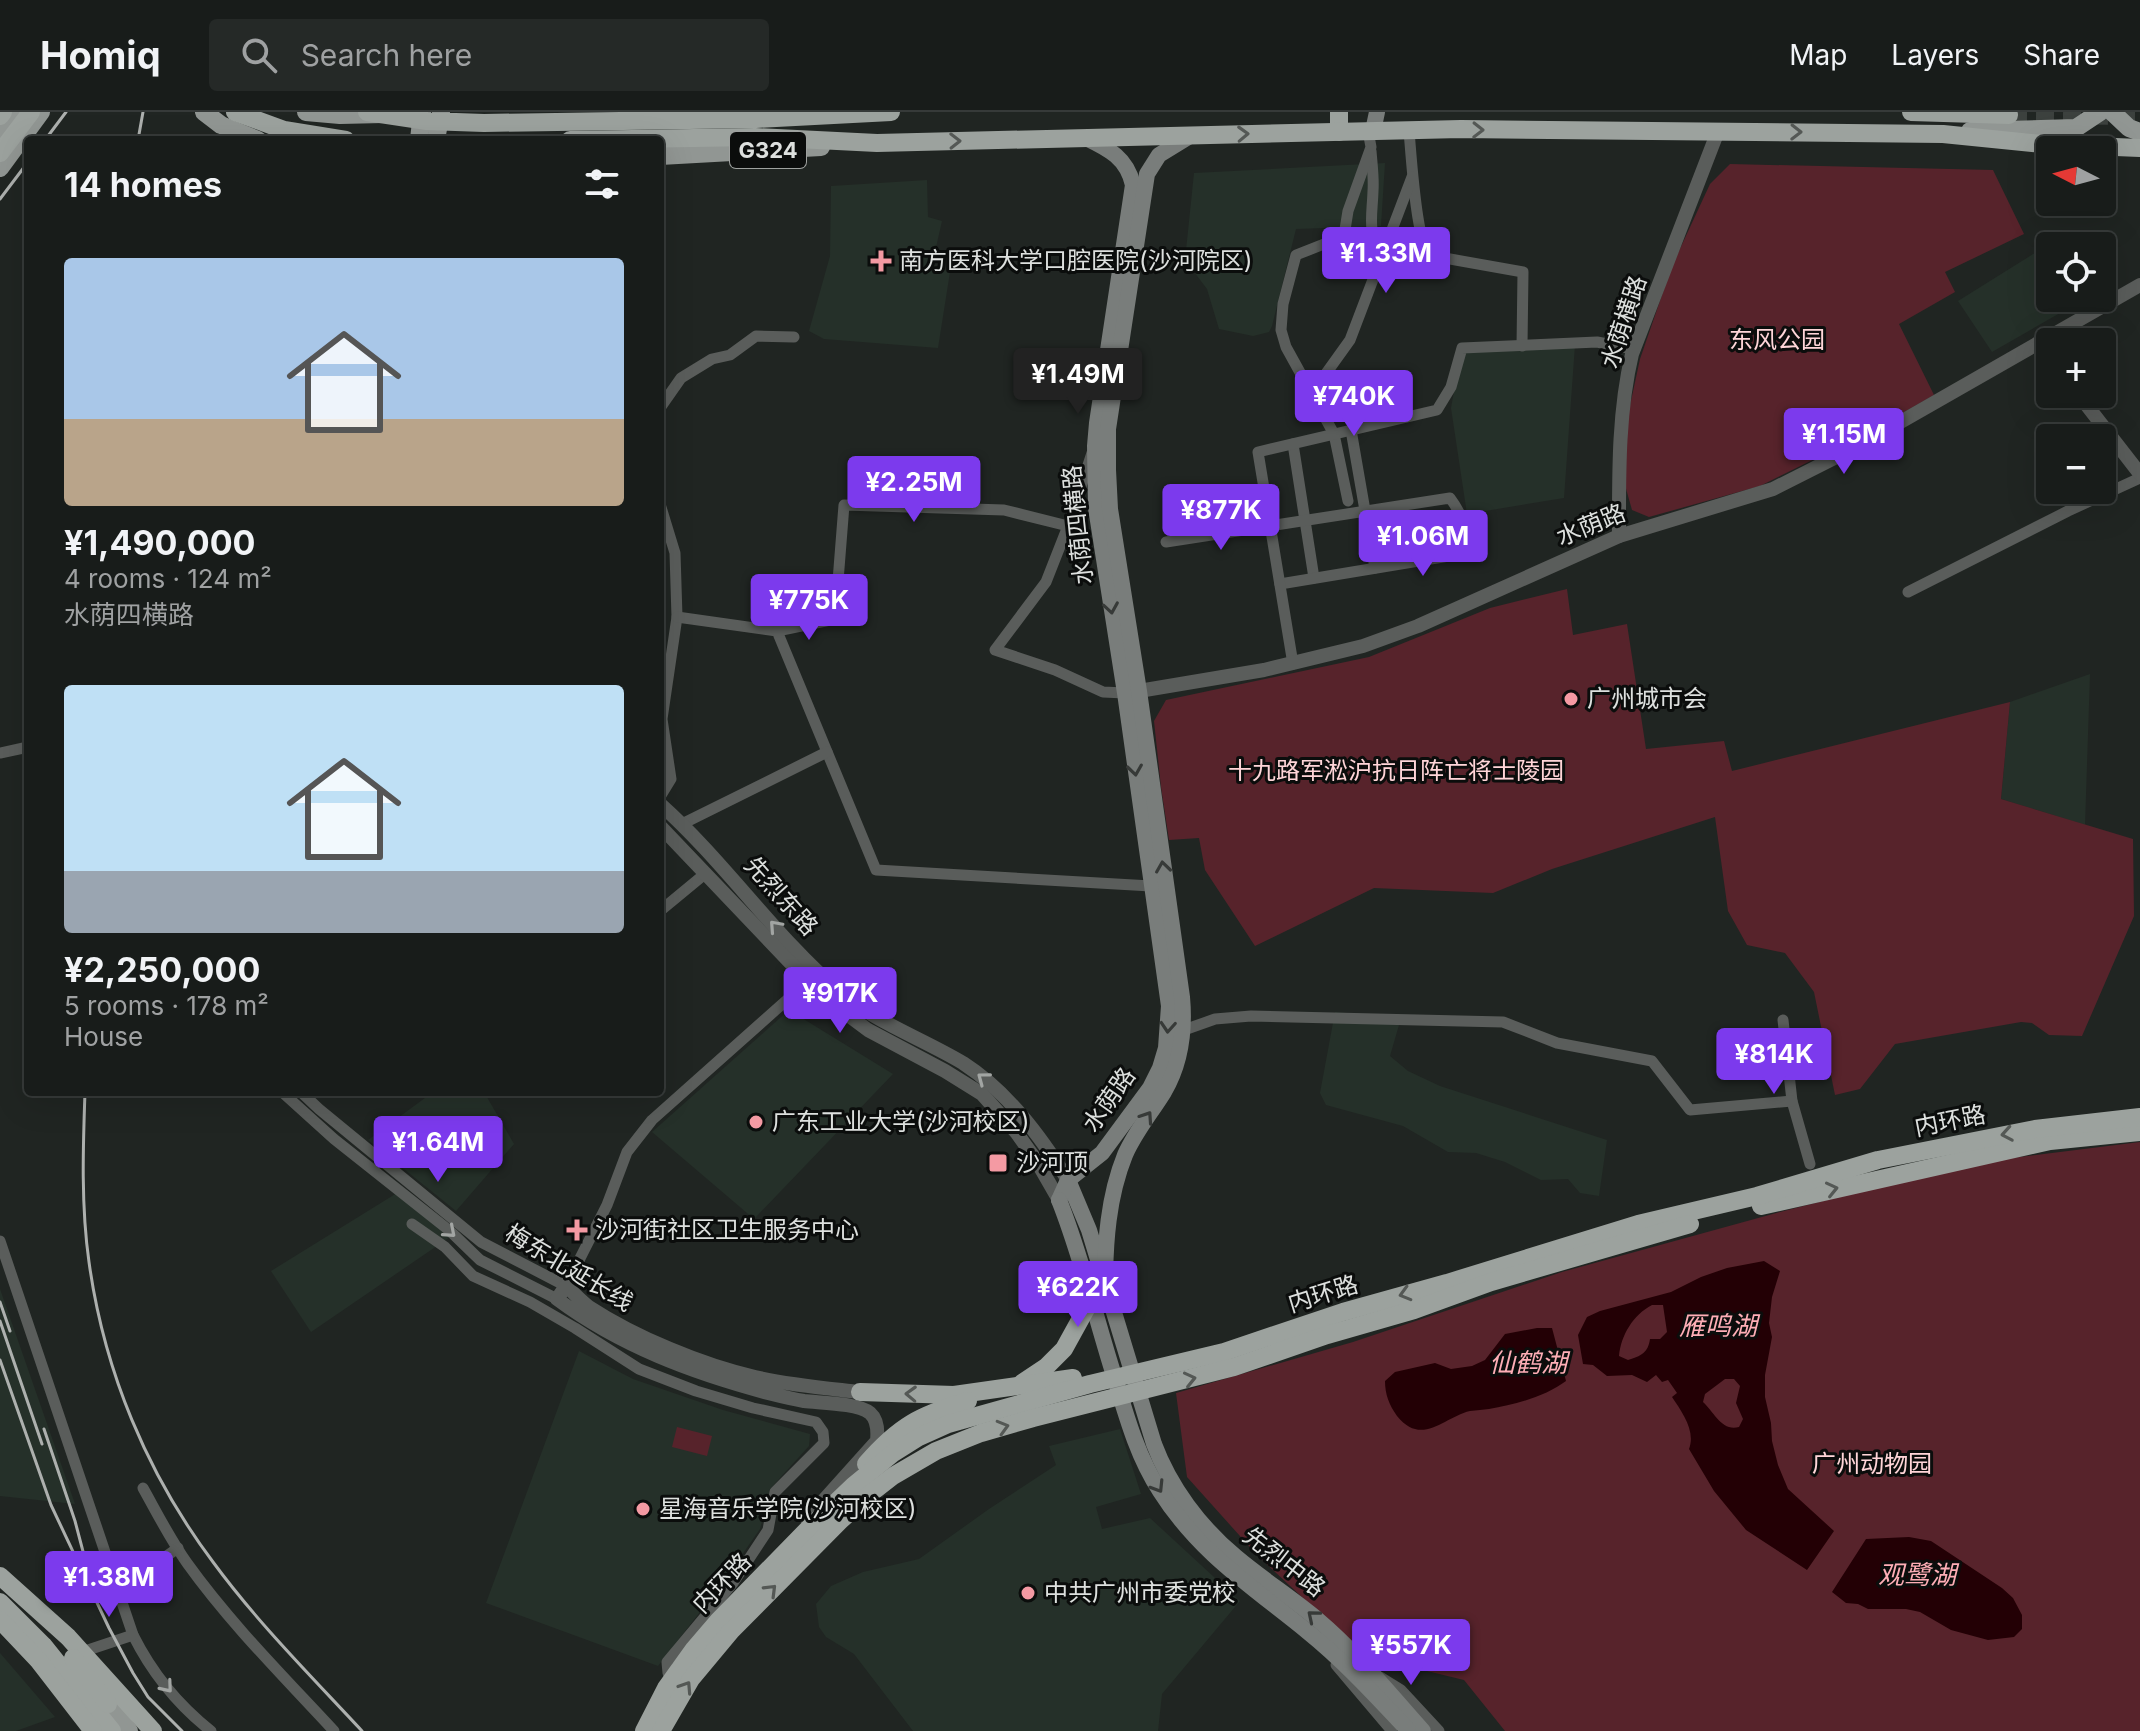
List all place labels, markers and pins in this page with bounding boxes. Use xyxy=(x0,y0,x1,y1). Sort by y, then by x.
pin: ¥1.33M xyxy=(1321,227,1451,295)
place label: 南方医科大学口腔医院(沙河院区) xyxy=(899,246,1253,275)
marker: 南方医科大学口腔医院(沙河院区) xyxy=(870,250,892,272)
pin: ¥1.49M xyxy=(1013,348,1143,416)
pin: ¥740K xyxy=(1298,370,1410,438)
pin: ¥1.15M xyxy=(1779,408,1909,476)
pin: ¥2.25M xyxy=(849,456,979,524)
pin: ¥877K xyxy=(1165,484,1277,552)
pin: ¥1.06M xyxy=(1358,510,1488,578)
pin: ¥775K xyxy=(753,574,865,642)
place label: 广州城市会 xyxy=(1587,684,1707,713)
marker: 广州城市会 xyxy=(1562,690,1580,708)
pin: ¥917K xyxy=(784,967,896,1035)
pin: ¥814K xyxy=(1718,1028,1830,1096)
place label: 广东工业大学(沙河校区) xyxy=(772,1107,1030,1136)
marker: 广东工业大学(沙河校区) xyxy=(747,1113,765,1131)
pin: ¥1.64M xyxy=(373,1116,503,1184)
place label: 沙河顶 xyxy=(1016,1148,1088,1177)
marker: 沙河顶 xyxy=(987,1152,1009,1174)
place label: 沙河街社区卫生服务中心 xyxy=(595,1215,859,1244)
marker: 沙河街社区卫生服务中心 xyxy=(566,1219,588,1241)
pin: ¥622K xyxy=(1022,1261,1134,1329)
place label: 星海音乐学院(沙河校区) xyxy=(659,1494,917,1523)
marker: 星海音乐学院(沙河校区) xyxy=(634,1500,652,1518)
pin: ¥1.38M xyxy=(44,1551,174,1619)
place label: 中共广州市委党校 xyxy=(1044,1578,1236,1607)
marker: 中共广州市委党校 xyxy=(1019,1584,1037,1602)
pin: ¥557K xyxy=(1355,1619,1467,1687)

